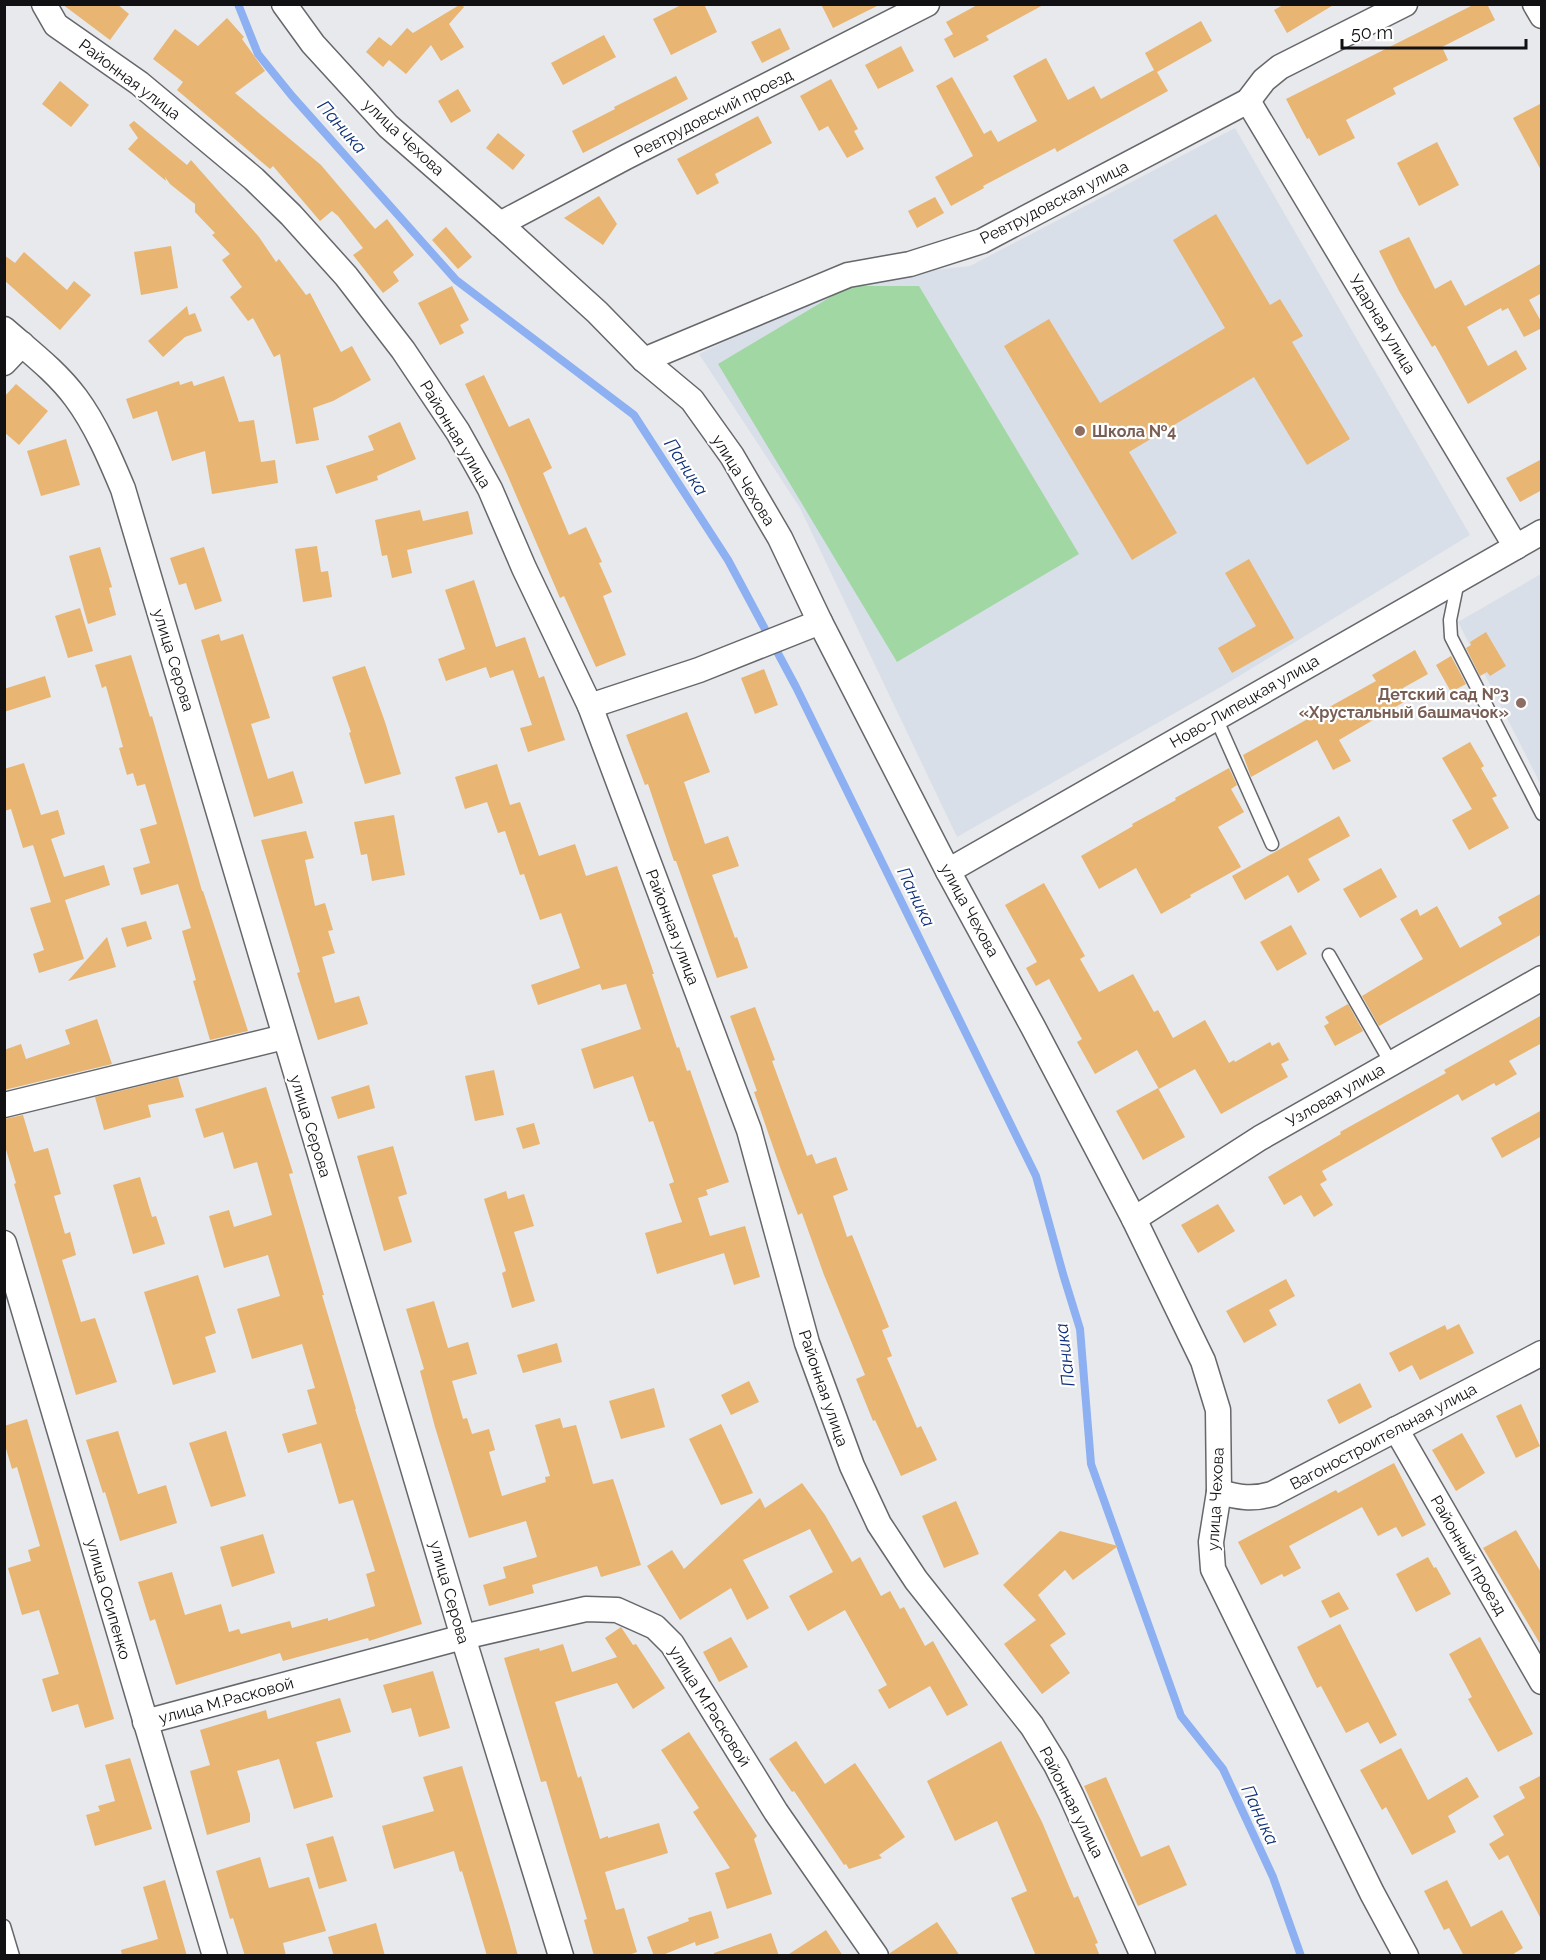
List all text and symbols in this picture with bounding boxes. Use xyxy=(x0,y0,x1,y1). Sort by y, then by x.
scale bar xyxy=(1342,12,1526,50)
text: 50 m xyxy=(1351,22,1393,43)
street label: Районная улица xyxy=(75,35,184,124)
street label: Ревтрудовский проезд xyxy=(631,65,796,162)
street label: улица Чехова xyxy=(359,95,448,180)
water label: Паника xyxy=(314,96,371,158)
street label: Ревтрудовская улица xyxy=(977,157,1132,248)
street label: Ударная улица xyxy=(1345,271,1420,378)
street label: Районная улица xyxy=(416,377,495,492)
place label: Школа №4 xyxy=(1092,422,1177,441)
marker: Школа №4 xyxy=(1073,424,1087,438)
street label: улица Чехова xyxy=(708,431,779,529)
water label: Паника xyxy=(660,434,713,499)
street label: улица Серова xyxy=(149,606,198,714)
street label: Ново-Липецкая улица xyxy=(1166,651,1322,752)
place label: Детский сад №3 «Хрустальный башмачок» xyxy=(1299,685,1509,722)
marker: Детский сад №3 «Хрустальный башмачок» xyxy=(1514,696,1528,710)
street label: улица Чехова xyxy=(936,860,1003,960)
water label: Паника xyxy=(893,864,940,930)
street label: Районная улица xyxy=(642,867,703,988)
street label: Узловая улица xyxy=(1283,1060,1388,1131)
street label: улица Серова xyxy=(286,1072,335,1180)
water label: Паника xyxy=(1050,1322,1079,1388)
street label: Районная улица xyxy=(795,1327,852,1449)
street label: Вагоностроительная улица xyxy=(1287,1379,1480,1494)
street label: улица Чехова xyxy=(1203,1447,1228,1551)
street label: Районный проезд xyxy=(1427,1492,1511,1619)
street label: улица Осипенко xyxy=(82,1537,135,1662)
street label: улица Серова xyxy=(426,1538,473,1646)
street label: улица М.Расковой xyxy=(665,1642,754,1770)
street label: улица М.Расковой xyxy=(157,1673,296,1728)
street label: Районная улица xyxy=(1035,1743,1108,1861)
water label: Паника xyxy=(1237,1781,1284,1848)

